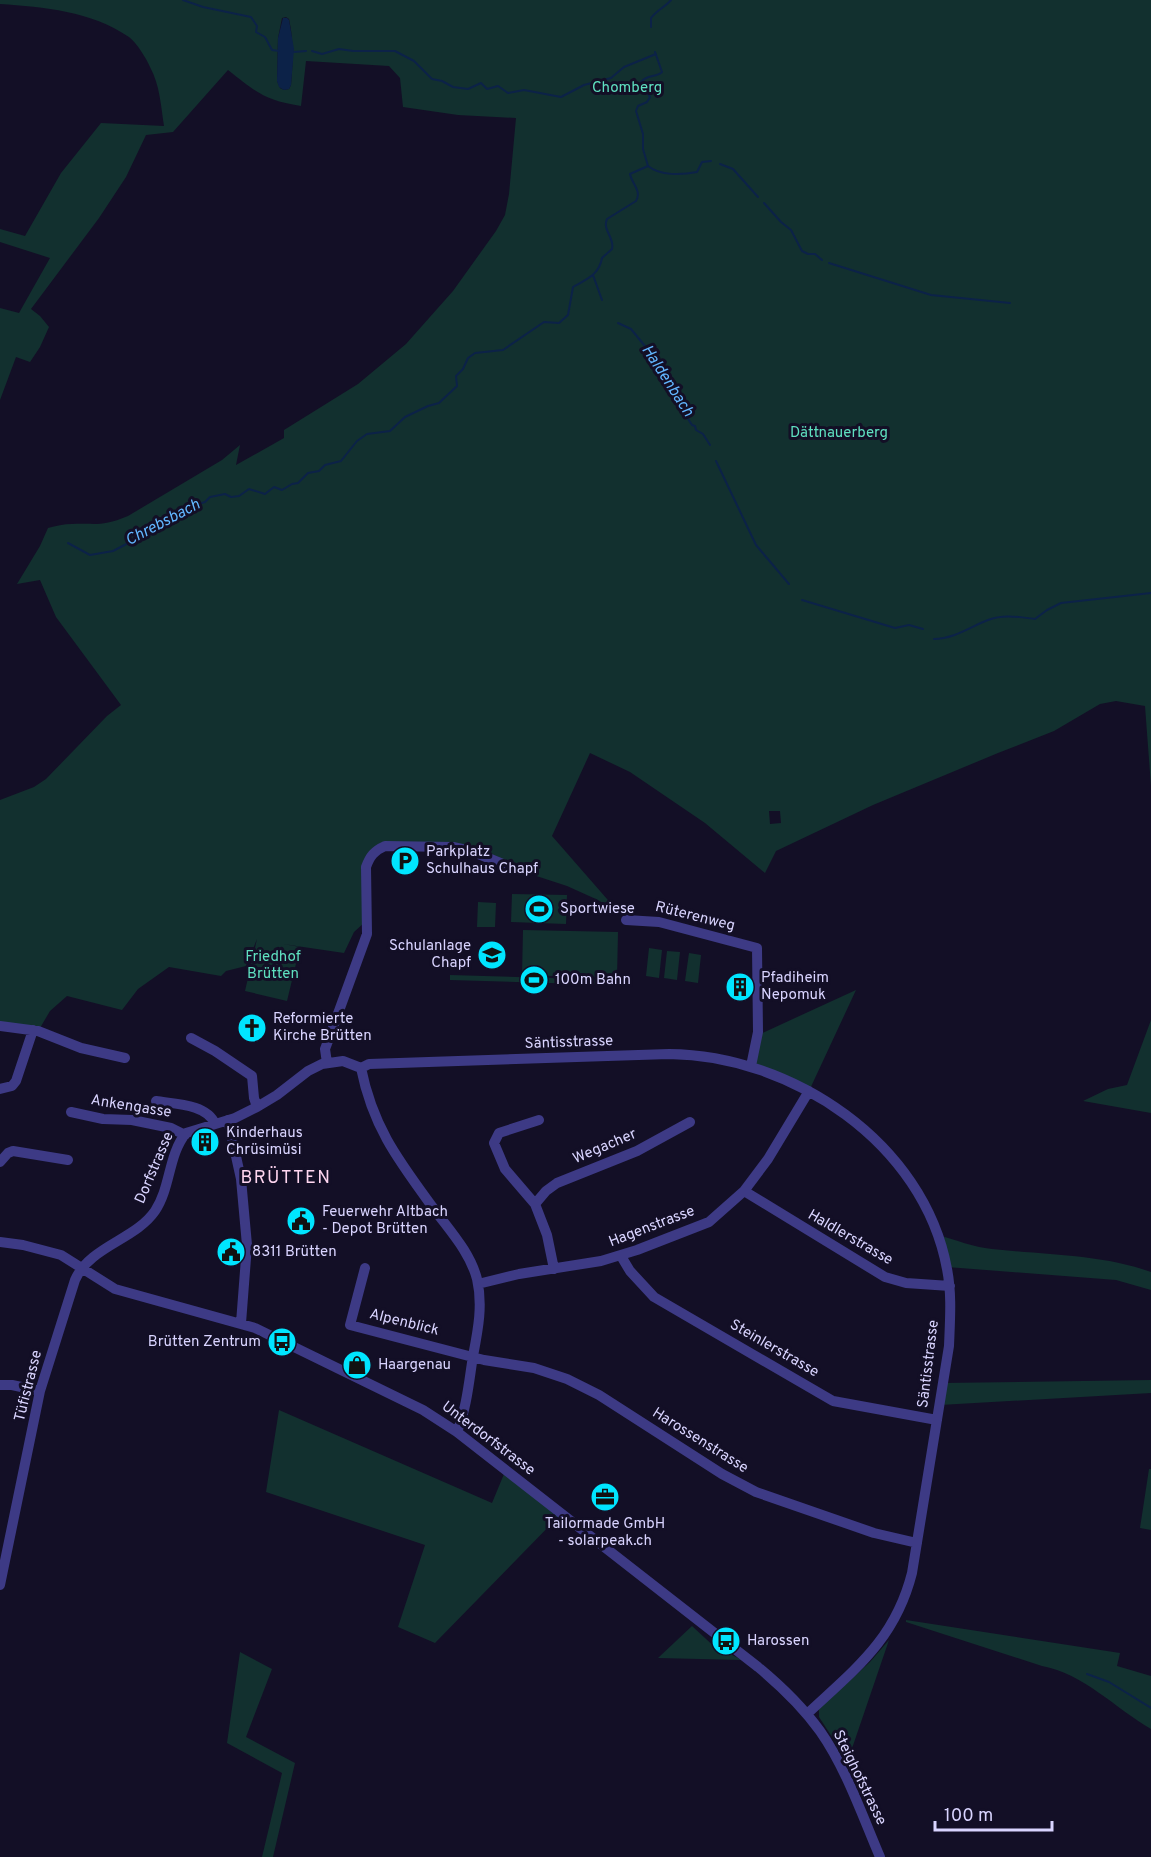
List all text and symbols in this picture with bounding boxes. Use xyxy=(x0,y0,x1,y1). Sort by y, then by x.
park label: Chomberg xyxy=(592,79,662,98)
water label: Haldenbach xyxy=(636,341,698,421)
park label: Dättnauerberg xyxy=(790,424,888,443)
water label: Chrebsbach xyxy=(122,495,204,551)
place label: Parkplatz Schulhaus Chapf xyxy=(426,843,538,879)
parking icon: Parkplatz Schulhaus Chapf xyxy=(389,845,421,877)
sports icon: Sportwiese xyxy=(523,893,555,925)
street label: Rüterenweg xyxy=(653,898,737,936)
place label: Sportwiese xyxy=(560,900,635,919)
place label: Schulanlage Chapf xyxy=(389,937,471,973)
school or university icon: Schulanlage Chapf xyxy=(476,939,508,971)
park label: Friedhof Brütten xyxy=(245,948,301,984)
sports icon: 100m Bahn xyxy=(518,964,550,996)
place label: Pfadiheim Nepomuk xyxy=(761,969,829,1005)
place label: 100m Bahn xyxy=(555,971,631,990)
building icon: Pfadiheim Nepomuk xyxy=(724,971,756,1003)
place label: Reformierte Kirche Brütten xyxy=(273,1010,372,1046)
church icon: Reformierte Kirche Brütten xyxy=(236,1012,268,1044)
street label: Säntisstrasse xyxy=(524,1032,614,1054)
street label: Ankengasse xyxy=(89,1091,173,1123)
place label: Kinderhaus Chrüsimüsi xyxy=(226,1124,303,1160)
street label: Wegacher xyxy=(570,1125,640,1169)
building icon: Kinderhaus Chrüsimüsi xyxy=(189,1126,221,1158)
street label: Dorfstrasse xyxy=(131,1129,179,1207)
district label: BRÜTTEN xyxy=(241,1165,331,1190)
street label: Hagenstrasse xyxy=(606,1202,698,1252)
place label: Feuerwehr Altbach - Depot Brütten xyxy=(322,1203,448,1239)
public building icon: Feuerwehr Altbach - Depot Brütten xyxy=(285,1205,317,1237)
street label: Haldlerstrasse xyxy=(804,1206,896,1270)
public building icon: 8311 Brütten xyxy=(215,1236,247,1268)
place label: 8311 Brütten xyxy=(252,1243,337,1262)
street label: Alpenblick xyxy=(367,1305,441,1341)
street label: Steinlerstrasse xyxy=(726,1316,822,1382)
street label: Säntisstrasse xyxy=(914,1319,944,1409)
bus stop icon: Brütten Zentrum xyxy=(266,1326,298,1358)
place label: Brütten Zentrum xyxy=(148,1333,261,1352)
street label: Tüfistrasse xyxy=(11,1348,47,1424)
shop icon: Haargenau xyxy=(341,1349,373,1381)
place label: Haargenau xyxy=(378,1356,451,1375)
street label: Unterdorfstrasse xyxy=(437,1398,539,1480)
street label: Harossenstrasse xyxy=(648,1404,752,1478)
office icon: Tailormade GmbH - solarpeak.ch xyxy=(589,1481,621,1513)
place label: Tailormade GmbH - solarpeak.ch xyxy=(545,1515,665,1551)
bus stop icon: Harossen xyxy=(710,1625,742,1657)
place label: Harossen xyxy=(747,1632,809,1651)
street label: Steighofstrasse xyxy=(828,1727,890,1829)
scale bar xyxy=(935,1794,1052,1832)
text: 100 m xyxy=(944,1805,993,1828)

